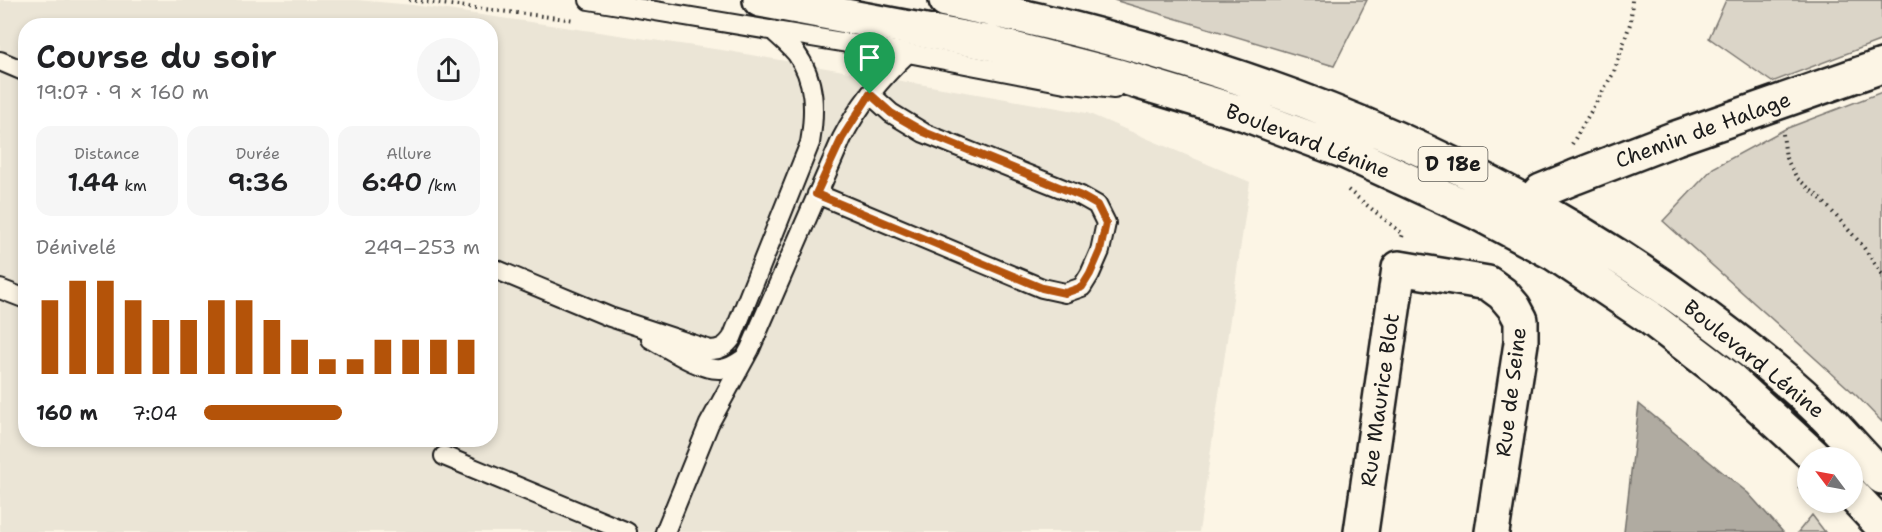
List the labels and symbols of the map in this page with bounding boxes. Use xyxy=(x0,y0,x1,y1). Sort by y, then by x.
pin xyxy=(844,32,895,94)
street label: Chemin de Halage xyxy=(1611,85,1795,175)
street label: Boulevard Lénine xyxy=(1222,97,1394,185)
road number: D 18e xyxy=(1418,147,1488,181)
street label: Boulevard Lénine xyxy=(1678,293,1830,425)
street label: Rue Maurice Blot xyxy=(1354,312,1406,488)
street label: Rue de Seine xyxy=(1489,326,1533,458)
north arrow xyxy=(1797,447,1863,513)

